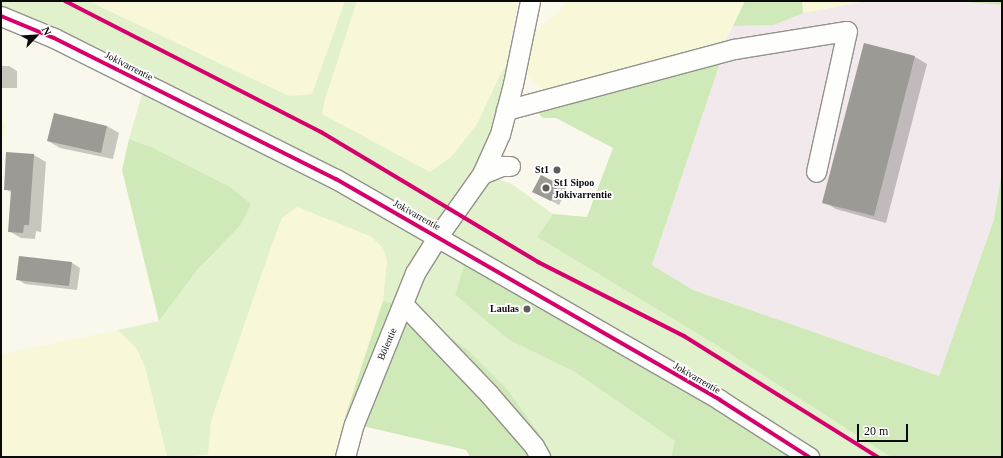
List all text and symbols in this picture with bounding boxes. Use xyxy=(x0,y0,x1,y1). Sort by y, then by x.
north arrow xyxy=(16,16,56,56)
text: N xyxy=(40,25,54,37)
street label: Jokivarrentie xyxy=(103,49,155,83)
place label: St1 xyxy=(535,164,549,176)
marker: St1 xyxy=(552,165,562,175)
place label: St1 Sipoo Jokivarrentie xyxy=(554,176,612,200)
marker: St1 Sipoo Jokivarrentie xyxy=(541,183,551,193)
street label: Jokivarrentie xyxy=(391,197,443,233)
place label: Laulas xyxy=(490,303,519,315)
marker: Laulas xyxy=(522,304,532,314)
street label: Bölentie xyxy=(375,326,399,362)
street label: Jokivarrentie xyxy=(671,360,723,396)
scale bar xyxy=(859,416,910,442)
text: 20 m xyxy=(864,424,888,438)

